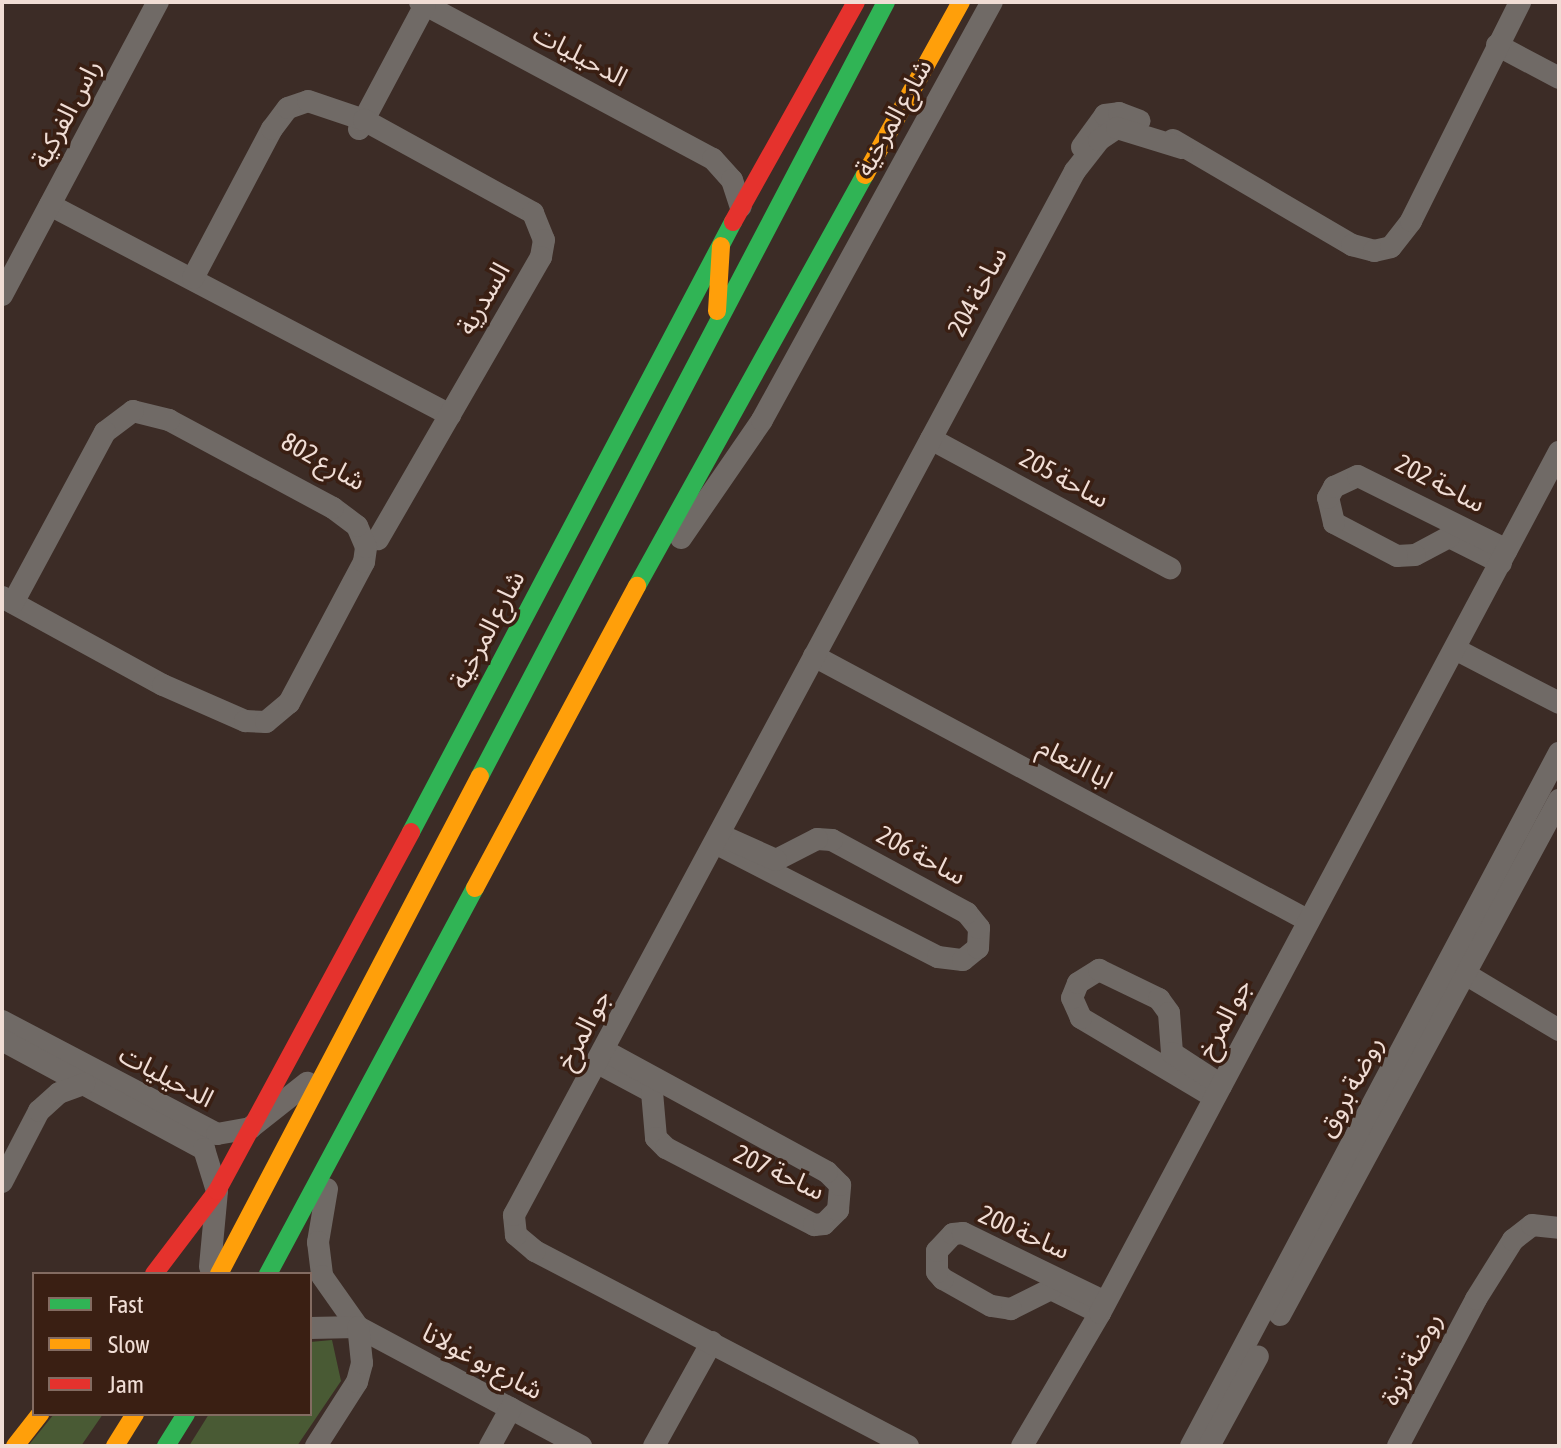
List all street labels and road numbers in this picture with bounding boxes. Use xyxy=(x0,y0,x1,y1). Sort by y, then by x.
street label: الدحيليات xyxy=(527,18,633,94)
street label: راس الفركية xyxy=(25,54,109,174)
street label: شارع المرخية xyxy=(849,54,939,182)
street label: ساحة 204 xyxy=(942,242,1014,342)
street label: السدرية xyxy=(451,257,517,341)
street label: شارع 802 xyxy=(276,426,370,498)
street label: ساحة 205 xyxy=(1014,443,1114,515)
street label: ساحة 202 xyxy=(1390,448,1490,520)
street label: شارع المرخية xyxy=(444,566,532,694)
street label: ابا النعام xyxy=(1032,731,1118,797)
street label: ساحة 206 xyxy=(871,820,971,892)
street label: جو المرخ xyxy=(1191,974,1259,1064)
street label: جو المرخ xyxy=(550,985,618,1075)
street label: روضة بروق xyxy=(1311,1031,1391,1143)
street label: الدحيليات xyxy=(113,1039,219,1115)
street label: ساحة 207 xyxy=(729,1139,829,1207)
street label: ساحة 200 xyxy=(974,1199,1074,1267)
street label: روضة نزوة xyxy=(1375,1307,1449,1411)
street label: شارع بو غولانا xyxy=(416,1317,548,1407)

